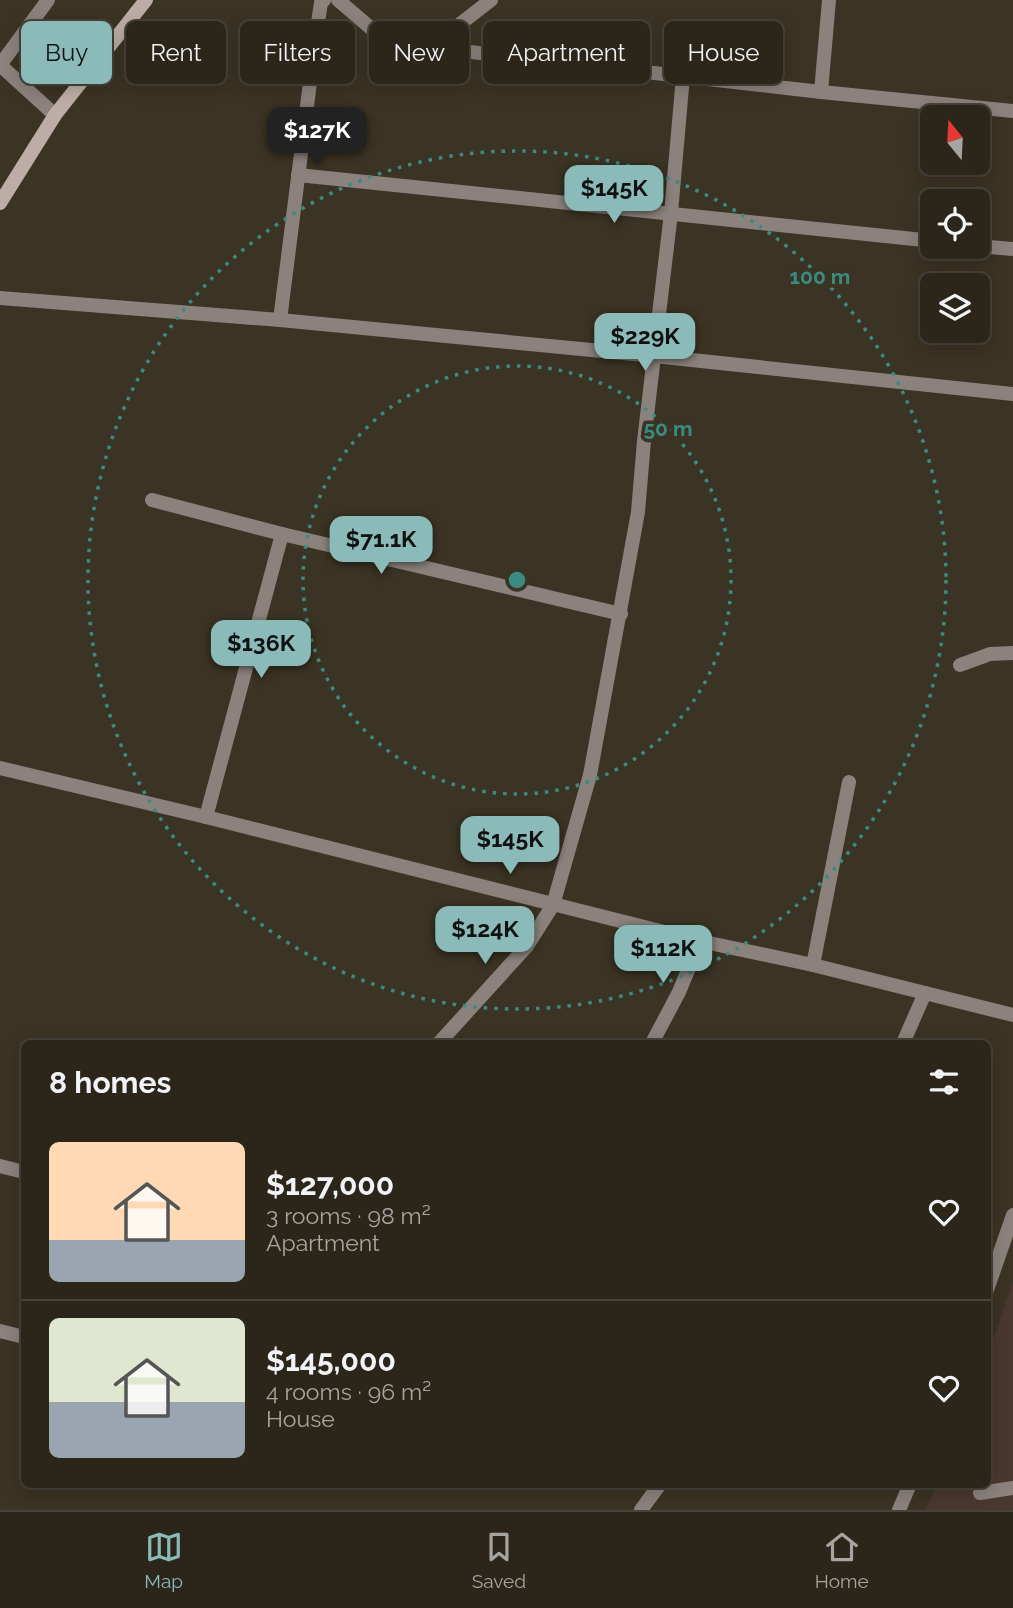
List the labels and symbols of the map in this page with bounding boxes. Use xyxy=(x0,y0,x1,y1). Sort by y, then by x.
north arrow xyxy=(920,105,990,175)
pin: $127K xyxy=(268,108,366,167)
pin: $145K xyxy=(565,166,663,225)
text: 100 m xyxy=(790,264,850,289)
pin: $229K xyxy=(596,314,694,373)
text: 50 m xyxy=(643,416,693,441)
pin: $71.1K xyxy=(324,516,438,576)
centre of rings xyxy=(505,568,529,592)
pin: $136K xyxy=(212,620,310,680)
pin: $145K xyxy=(461,816,559,876)
pin: $124K xyxy=(436,906,534,966)
pin: $112K xyxy=(614,926,712,985)

